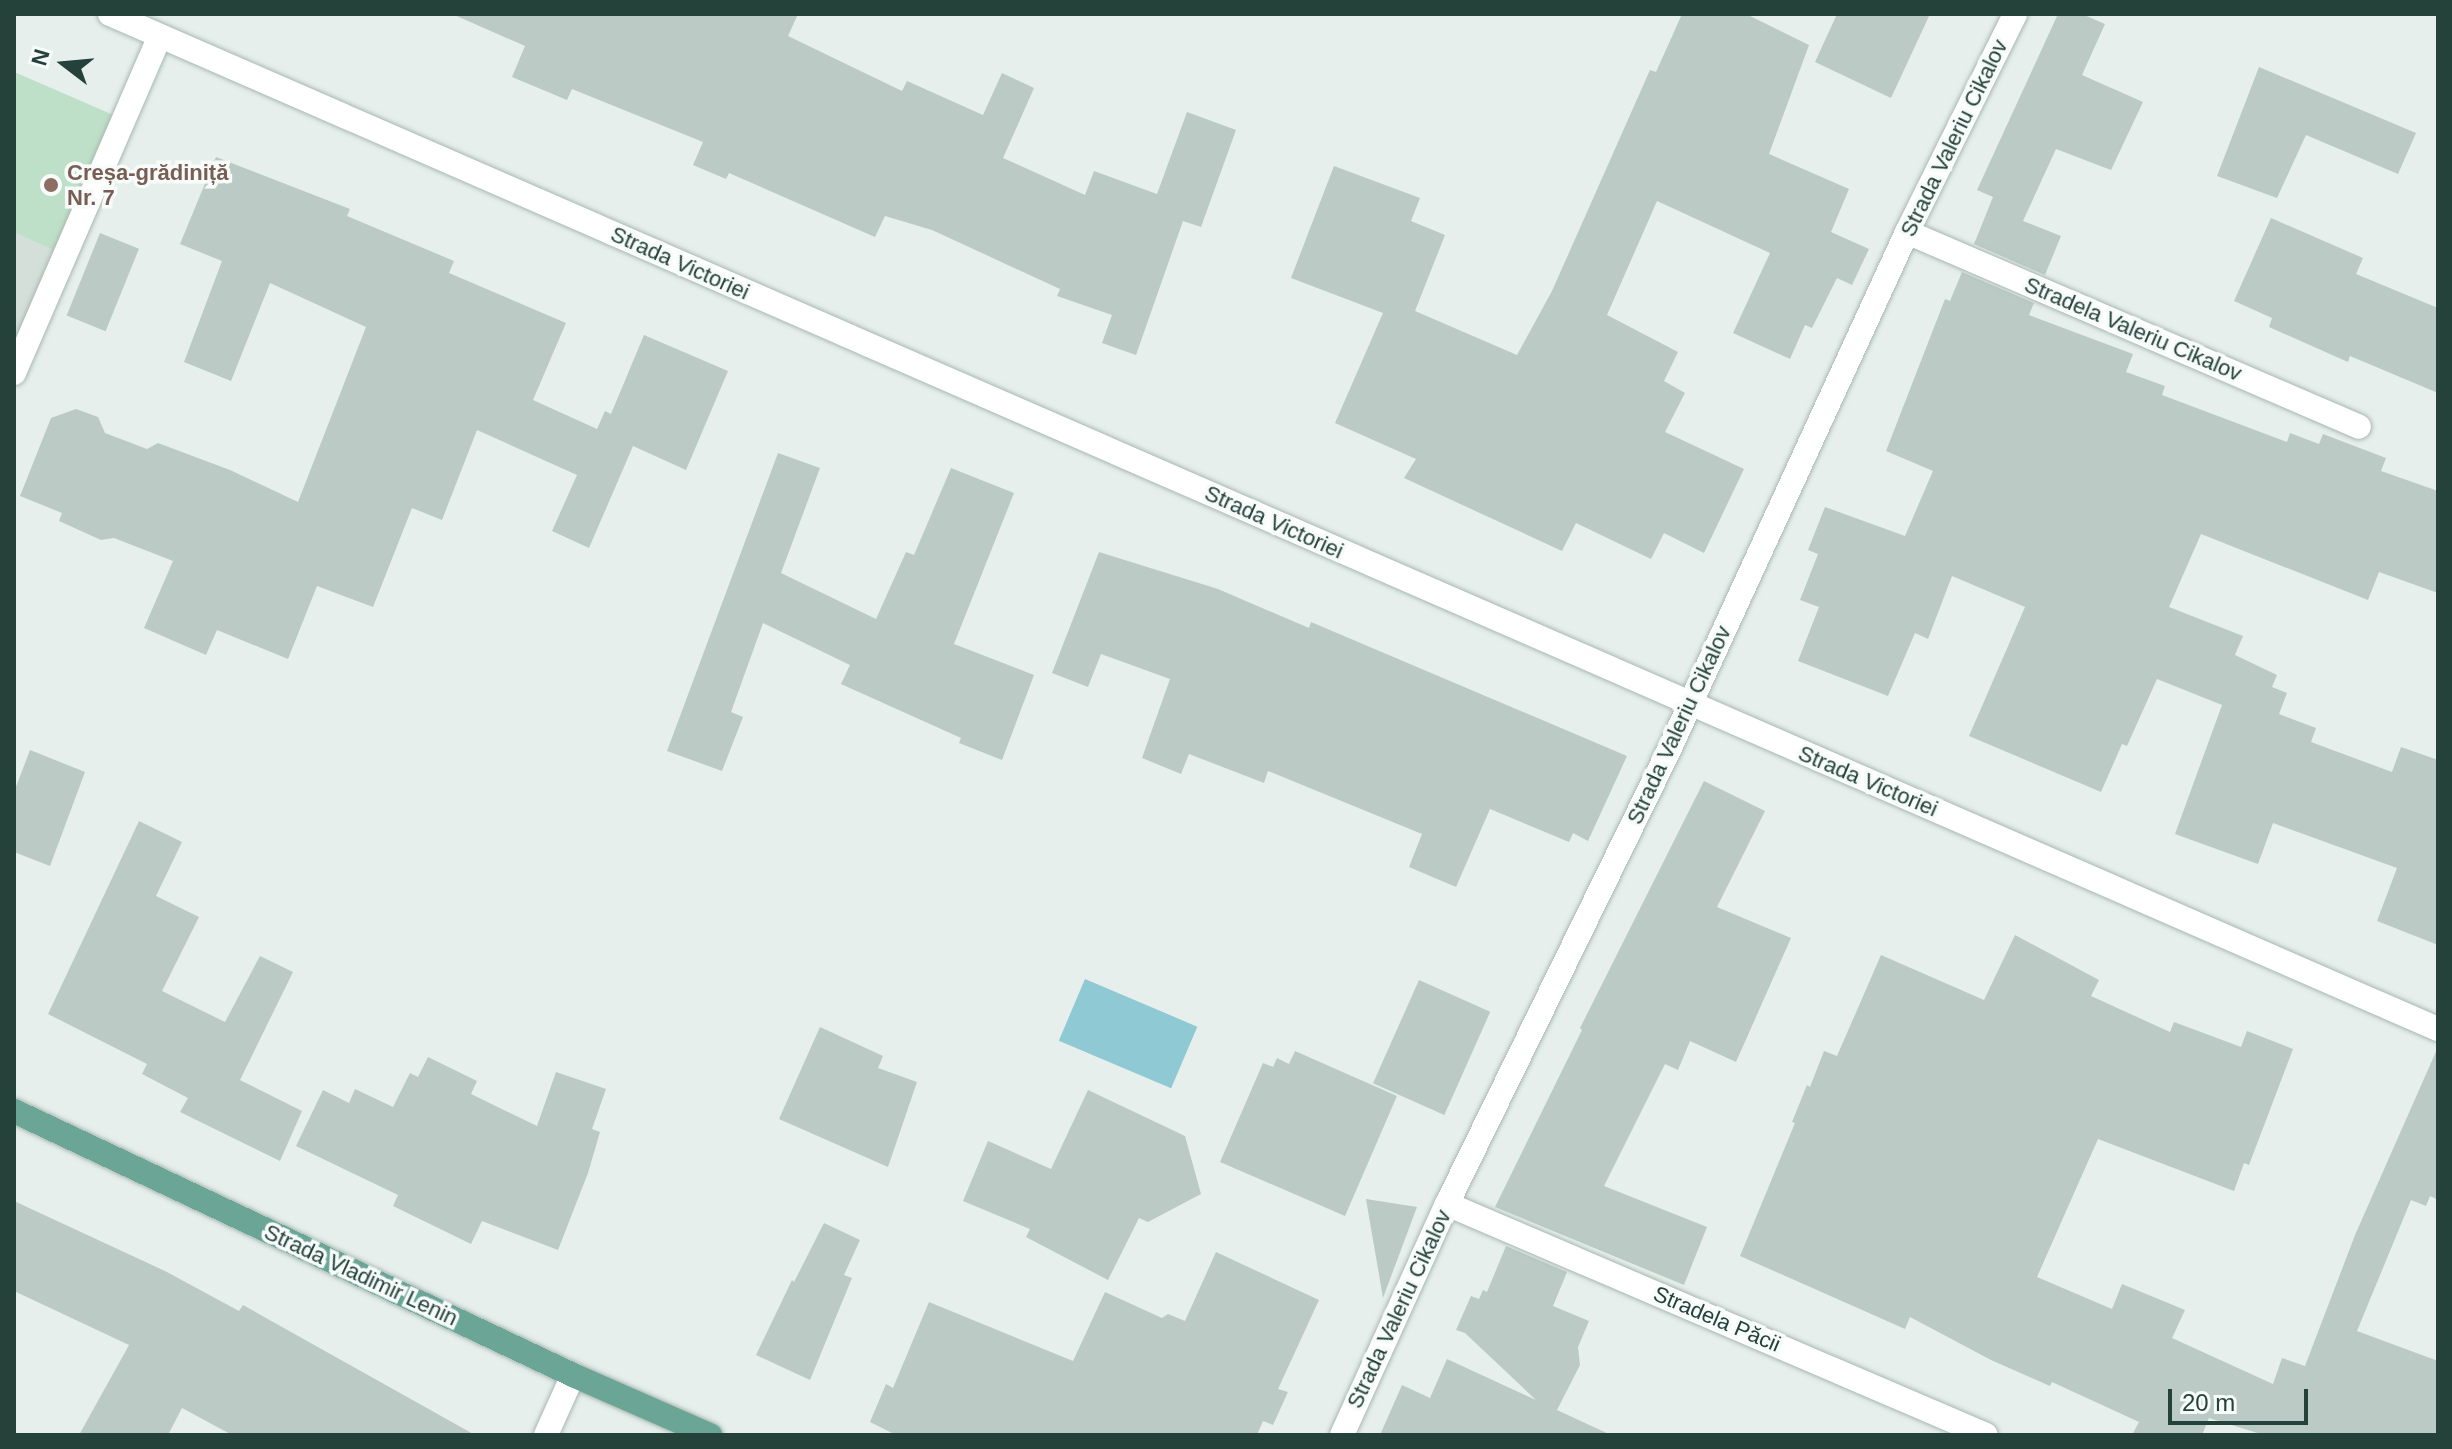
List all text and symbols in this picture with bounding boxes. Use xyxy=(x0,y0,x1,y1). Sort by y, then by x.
north arrow xyxy=(24,24,104,104)
street label: Strada Valeriu Cikalov xyxy=(1895,35,2013,241)
text: N xyxy=(26,46,55,68)
place label: Creșa-grădiniță Nr. 7 xyxy=(67,159,228,210)
marker: Creșa-grădiniță Nr. 7 xyxy=(42,176,60,194)
street label: Strada Victoriei xyxy=(607,221,753,305)
street label: Stradela Valeriu Cikalov xyxy=(2021,271,2245,387)
street label: Strada Victoriei xyxy=(1201,480,1347,564)
street label: Strada Valeriu Cikalov xyxy=(1621,622,1737,828)
street label: Strada Victoriei xyxy=(1794,740,1942,822)
street label: Strada Valeriu Cikalov xyxy=(1341,1206,1457,1412)
street label: Strada Vladimir Lenin xyxy=(260,1219,462,1331)
street label: Stradela Păcii xyxy=(1649,1280,1785,1358)
scale bar xyxy=(2172,1373,2312,1423)
text: 20 m xyxy=(2182,1389,2235,1416)

